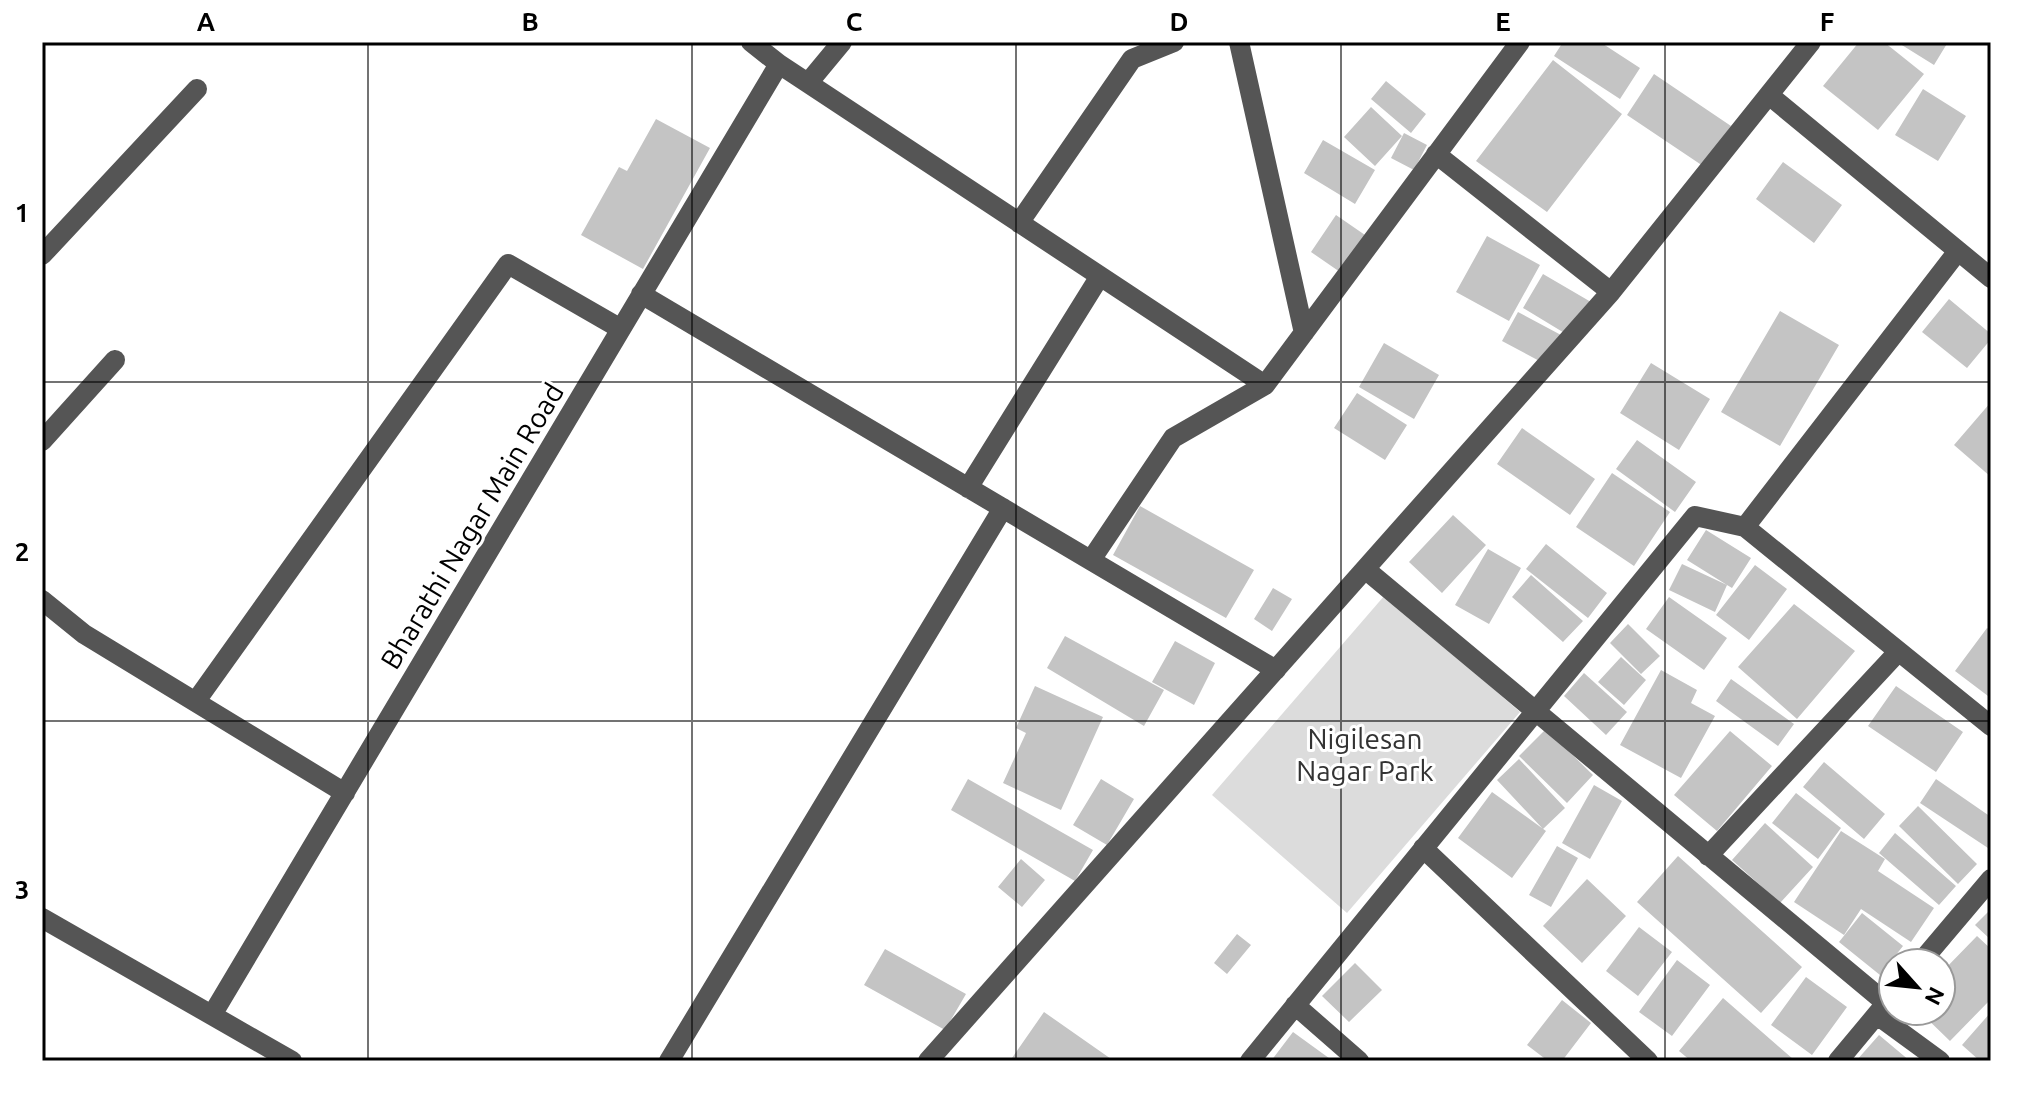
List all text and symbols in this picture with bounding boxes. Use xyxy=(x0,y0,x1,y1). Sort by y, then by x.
text: A xyxy=(197,7,216,36)
text: B xyxy=(521,7,539,36)
text: C xyxy=(846,7,863,36)
text: D xyxy=(1170,7,1188,36)
text: E xyxy=(1495,7,1511,36)
text: F xyxy=(1820,7,1834,36)
text: 1 xyxy=(15,198,29,227)
street label: Bharathi Nagar Main Road xyxy=(374,377,569,674)
text: 2 xyxy=(15,537,29,566)
park label: Nigilesan Nagar Park xyxy=(1296,723,1434,786)
text: 3 xyxy=(15,875,29,904)
north arrow xyxy=(1877,947,1957,1027)
text: N xyxy=(1920,983,1950,1009)

